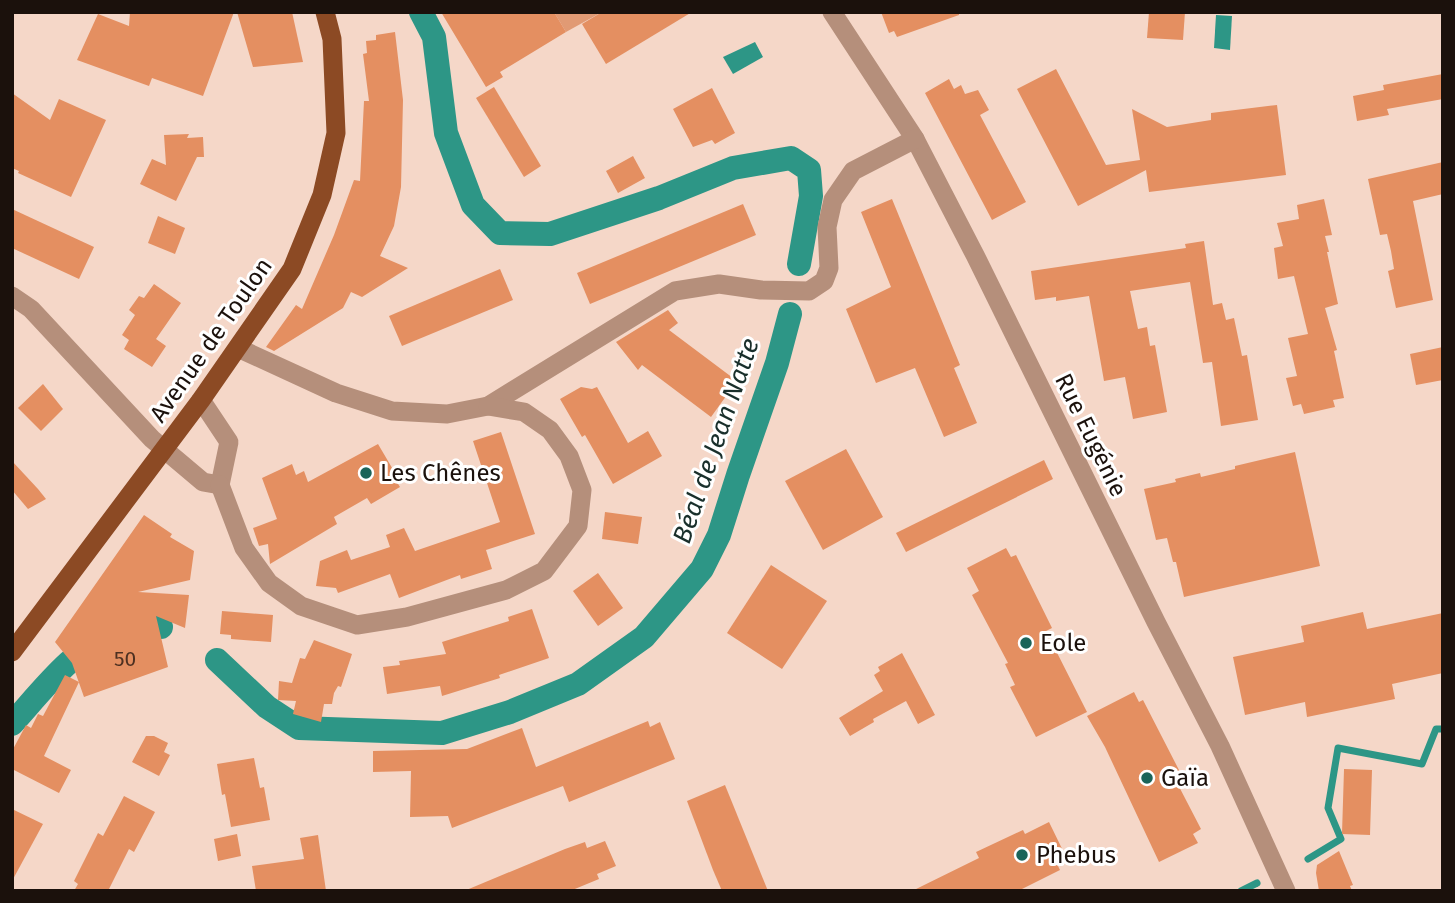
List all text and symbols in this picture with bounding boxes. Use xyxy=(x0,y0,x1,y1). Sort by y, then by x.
street label: Avenue de Toulon xyxy=(144,253,278,427)
water label: Béal de Jean Natte xyxy=(666,334,766,548)
street label: Rue Eugénie xyxy=(1049,369,1133,501)
place label: Les Chênes xyxy=(380,459,501,487)
marker: Les Chênes xyxy=(358,465,374,481)
place label: Eole xyxy=(1040,629,1086,657)
marker: Eole xyxy=(1018,635,1034,651)
house number: 50 xyxy=(114,646,136,672)
place label: Gaïa xyxy=(1161,764,1209,792)
marker: Gaïa xyxy=(1139,770,1155,786)
place label: Phebus xyxy=(1036,841,1116,869)
marker: Phebus xyxy=(1014,847,1030,863)

